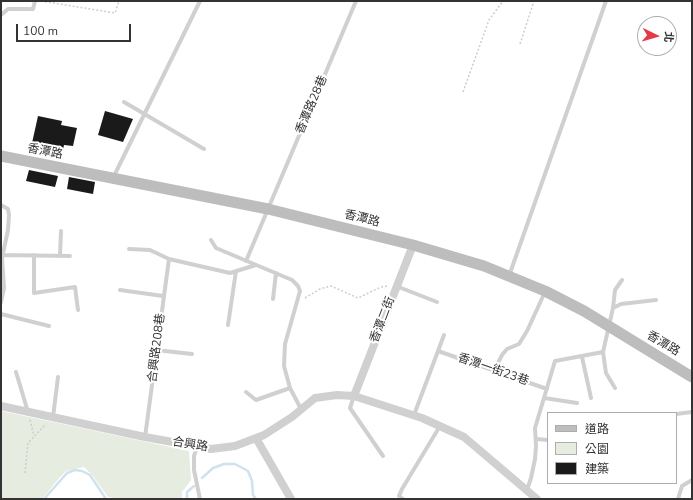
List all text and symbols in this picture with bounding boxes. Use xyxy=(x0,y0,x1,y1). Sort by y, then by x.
scale bar xyxy=(18,16,133,42)
north arrow xyxy=(637,16,677,56)
text: 100 m xyxy=(23,23,58,39)
text: 北 xyxy=(661,31,676,43)
street label: 香潭路28巷 xyxy=(293,73,331,137)
street label: 香潭路 xyxy=(26,141,64,163)
street label: 香潭路 xyxy=(343,208,381,230)
street label: 香潭二街 xyxy=(368,295,398,345)
street label: 合興路208巷 xyxy=(146,313,168,383)
street label: 香潭路 xyxy=(644,329,682,359)
street label: 香潭一街23巷 xyxy=(455,351,531,389)
legend xyxy=(547,412,677,484)
text: 道路 xyxy=(585,421,609,437)
street label: 合興路 xyxy=(171,435,209,455)
text: 公園 xyxy=(585,441,609,457)
text: 建築 xyxy=(585,461,609,477)

